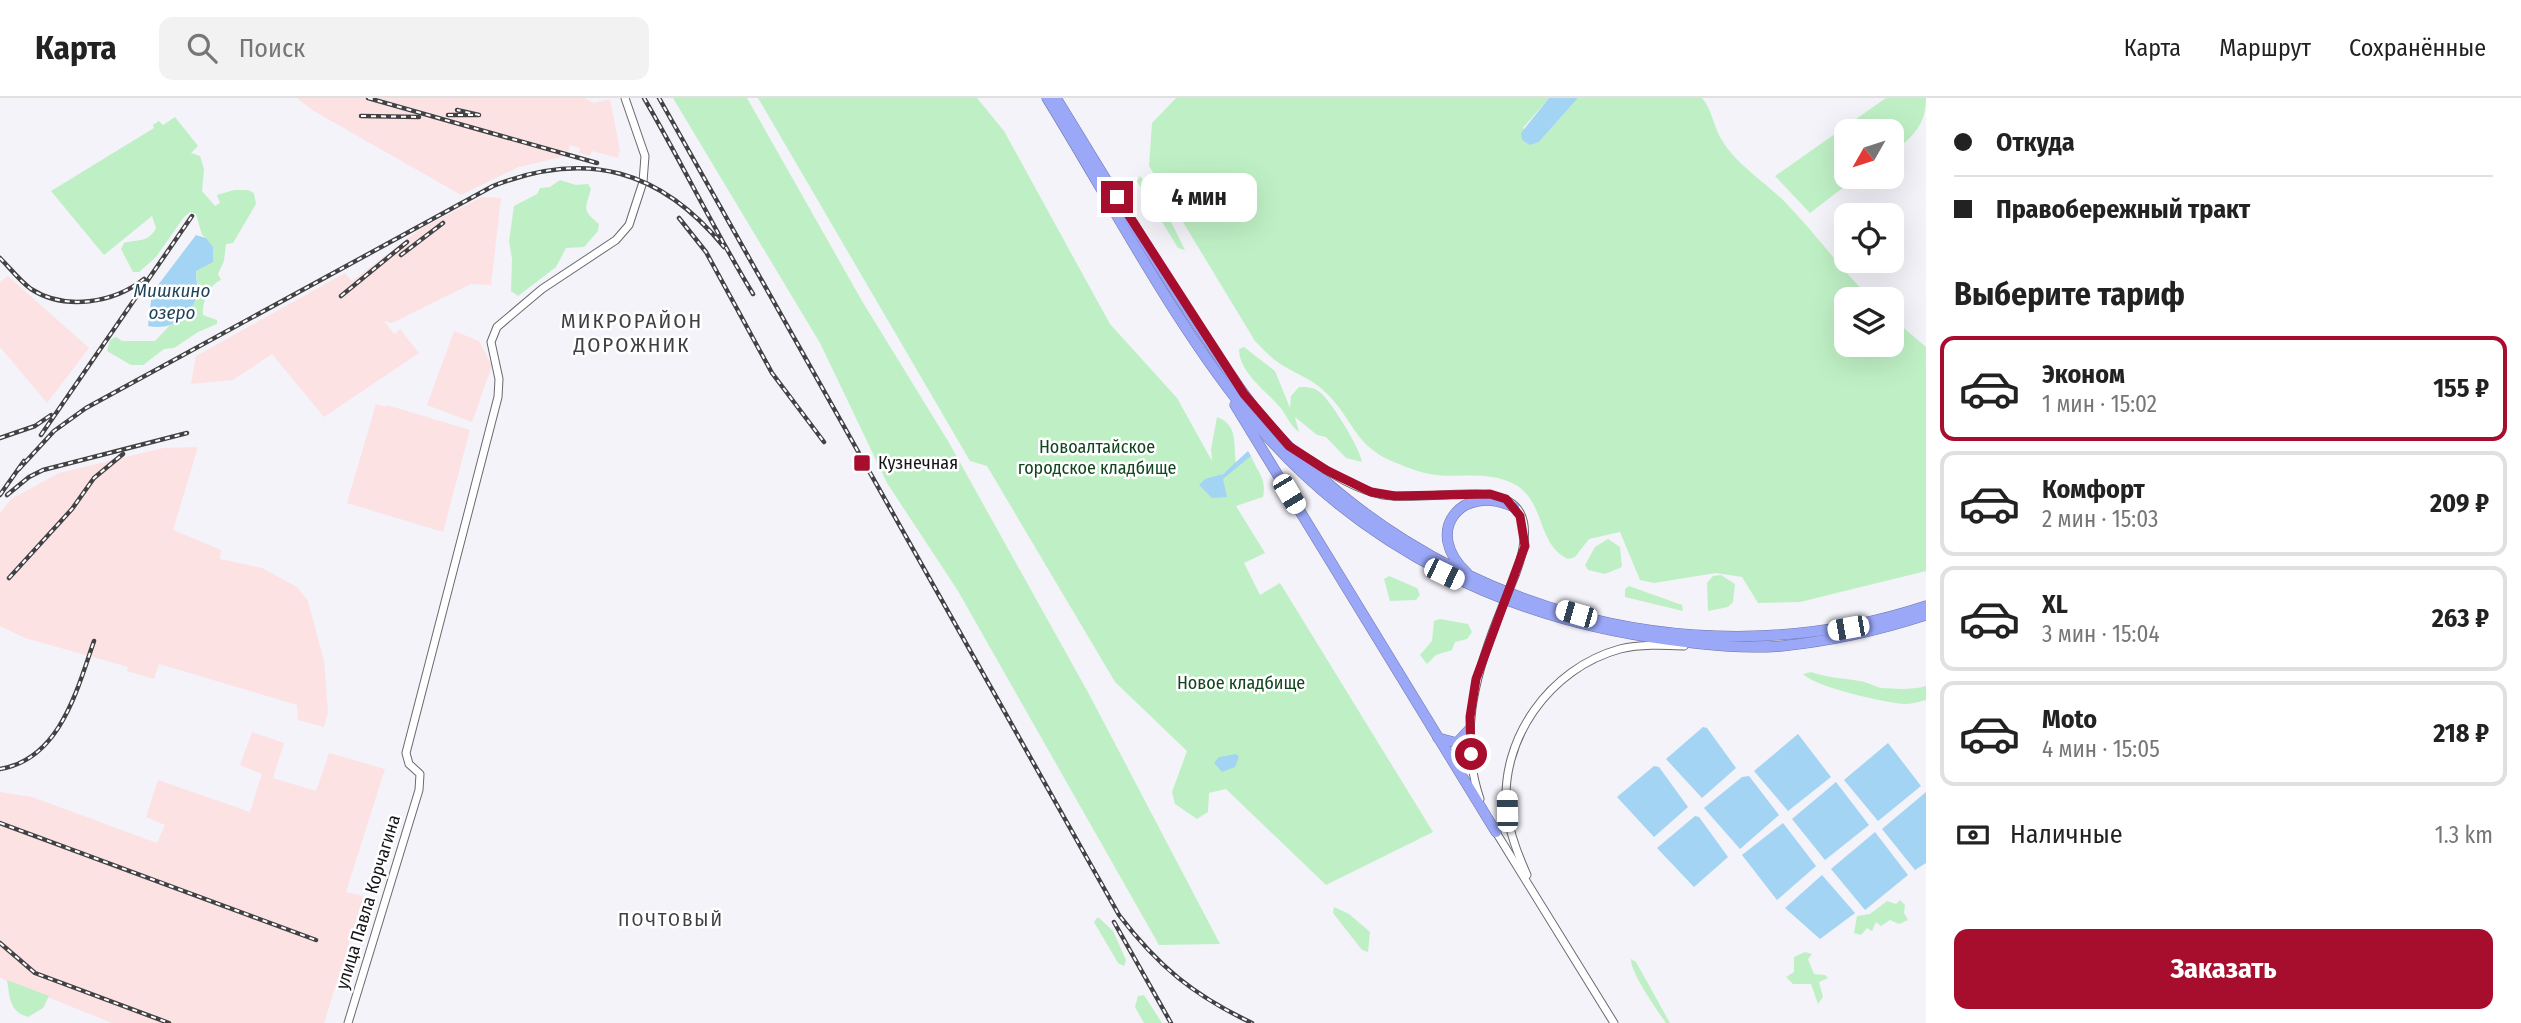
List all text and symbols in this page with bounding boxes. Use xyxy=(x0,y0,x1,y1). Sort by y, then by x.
search box xyxy=(159,17,649,80)
text: Карта xyxy=(35,28,117,68)
icon: search xyxy=(183,29,221,67)
text: Поиск xyxy=(239,33,305,64)
text: Карта xyxy=(2124,34,2181,62)
text: Маршрут xyxy=(2219,34,2311,62)
text: Сохранённые xyxy=(2349,34,2486,62)
north arrow xyxy=(1834,119,1904,189)
map controls xyxy=(1834,119,1904,357)
text: Откуда xyxy=(1996,127,2075,158)
callout: 4 мин xyxy=(1142,172,1257,222)
route end xyxy=(1101,181,1133,213)
text: 4 мин xyxy=(1171,183,1227,211)
text: Правобережный тракт xyxy=(1996,194,2250,225)
button: locate xyxy=(1834,203,1904,273)
text: Выберите тариф xyxy=(1954,275,2185,313)
water label: Мишкино озеро xyxy=(134,279,210,324)
button: layers xyxy=(1834,287,1904,357)
district label: МИКРОРАЙОН ДОРОЖНИК xyxy=(561,308,703,358)
icon: car xyxy=(1958,357,2021,420)
text: Эконом xyxy=(2042,359,2125,390)
text: 155 ₽ xyxy=(2433,373,2489,404)
text: 1 мин · 15:02 xyxy=(2042,390,2157,418)
park label: Новоалтайское городское кладбище xyxy=(1018,436,1176,479)
place label: Кузнечная xyxy=(878,452,958,474)
marker: Кузнечная xyxy=(852,453,872,473)
car xyxy=(1270,471,1309,517)
icon: car xyxy=(1958,472,2021,535)
text: Комфорт xyxy=(2042,474,2145,505)
text: 209 ₽ xyxy=(2430,488,2489,519)
text: 2 мин · 15:03 xyxy=(2042,505,2158,533)
car xyxy=(1421,555,1468,593)
icon: car xyxy=(1958,587,2021,650)
text: XL xyxy=(2042,589,2068,620)
car xyxy=(1553,598,1600,630)
text: 263 ₽ xyxy=(2432,603,2489,634)
car xyxy=(1826,614,1871,642)
text: 3 мин · 15:04 xyxy=(2042,620,2160,648)
park label: Новое кладбище xyxy=(1177,672,1305,694)
icon: car xyxy=(1958,702,2021,765)
text: Moto xyxy=(2042,704,2097,735)
text: 218 ₽ xyxy=(2433,718,2489,749)
text: 4 мин · 15:05 xyxy=(2042,735,2160,763)
route start xyxy=(1455,738,1487,770)
car xyxy=(1497,790,1518,832)
street label: улица Павла Корчагина xyxy=(331,812,405,992)
icon: cash xyxy=(1954,816,1992,854)
text: Наличные xyxy=(2010,819,2123,850)
text: 1.3 km xyxy=(2435,821,2493,849)
district label: ПОЧТОВЫЙ xyxy=(618,908,724,931)
button: Заказать xyxy=(1954,929,2493,1009)

